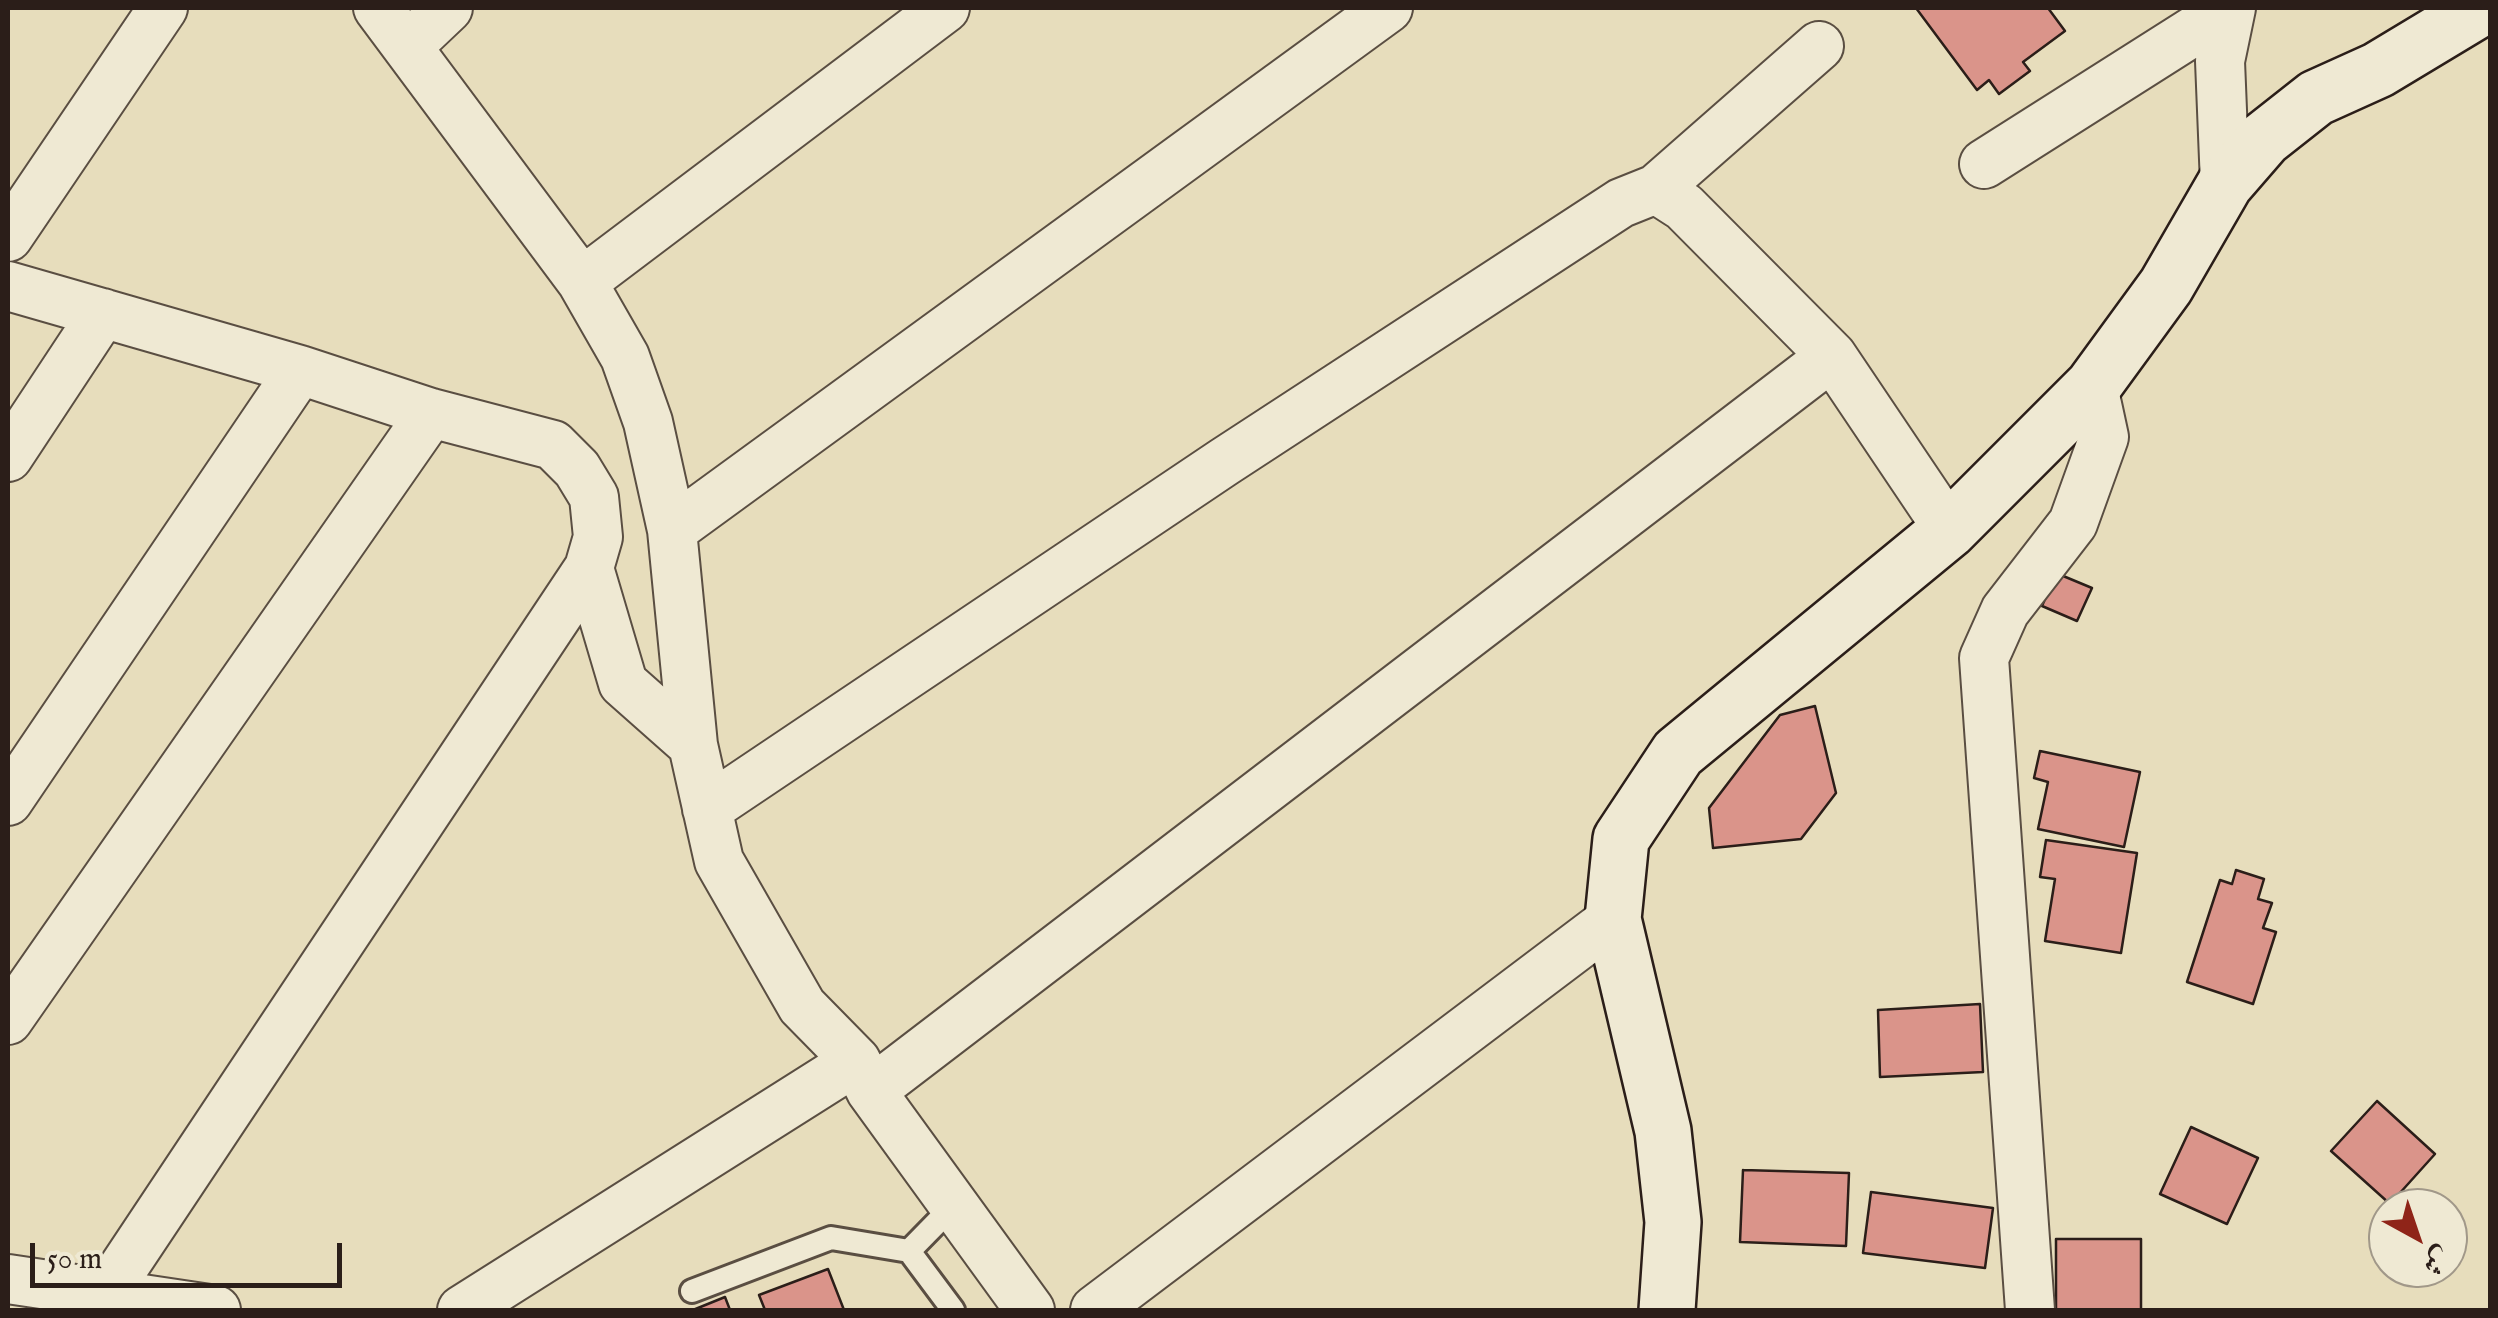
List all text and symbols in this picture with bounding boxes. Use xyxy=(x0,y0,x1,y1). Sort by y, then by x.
north arrow xyxy=(2368,1188,2468,1288)
scale bar xyxy=(35,1223,348,1285)
text: ش xyxy=(2414,1237,2458,1282)
text: 50 m xyxy=(47,1241,102,1279)

